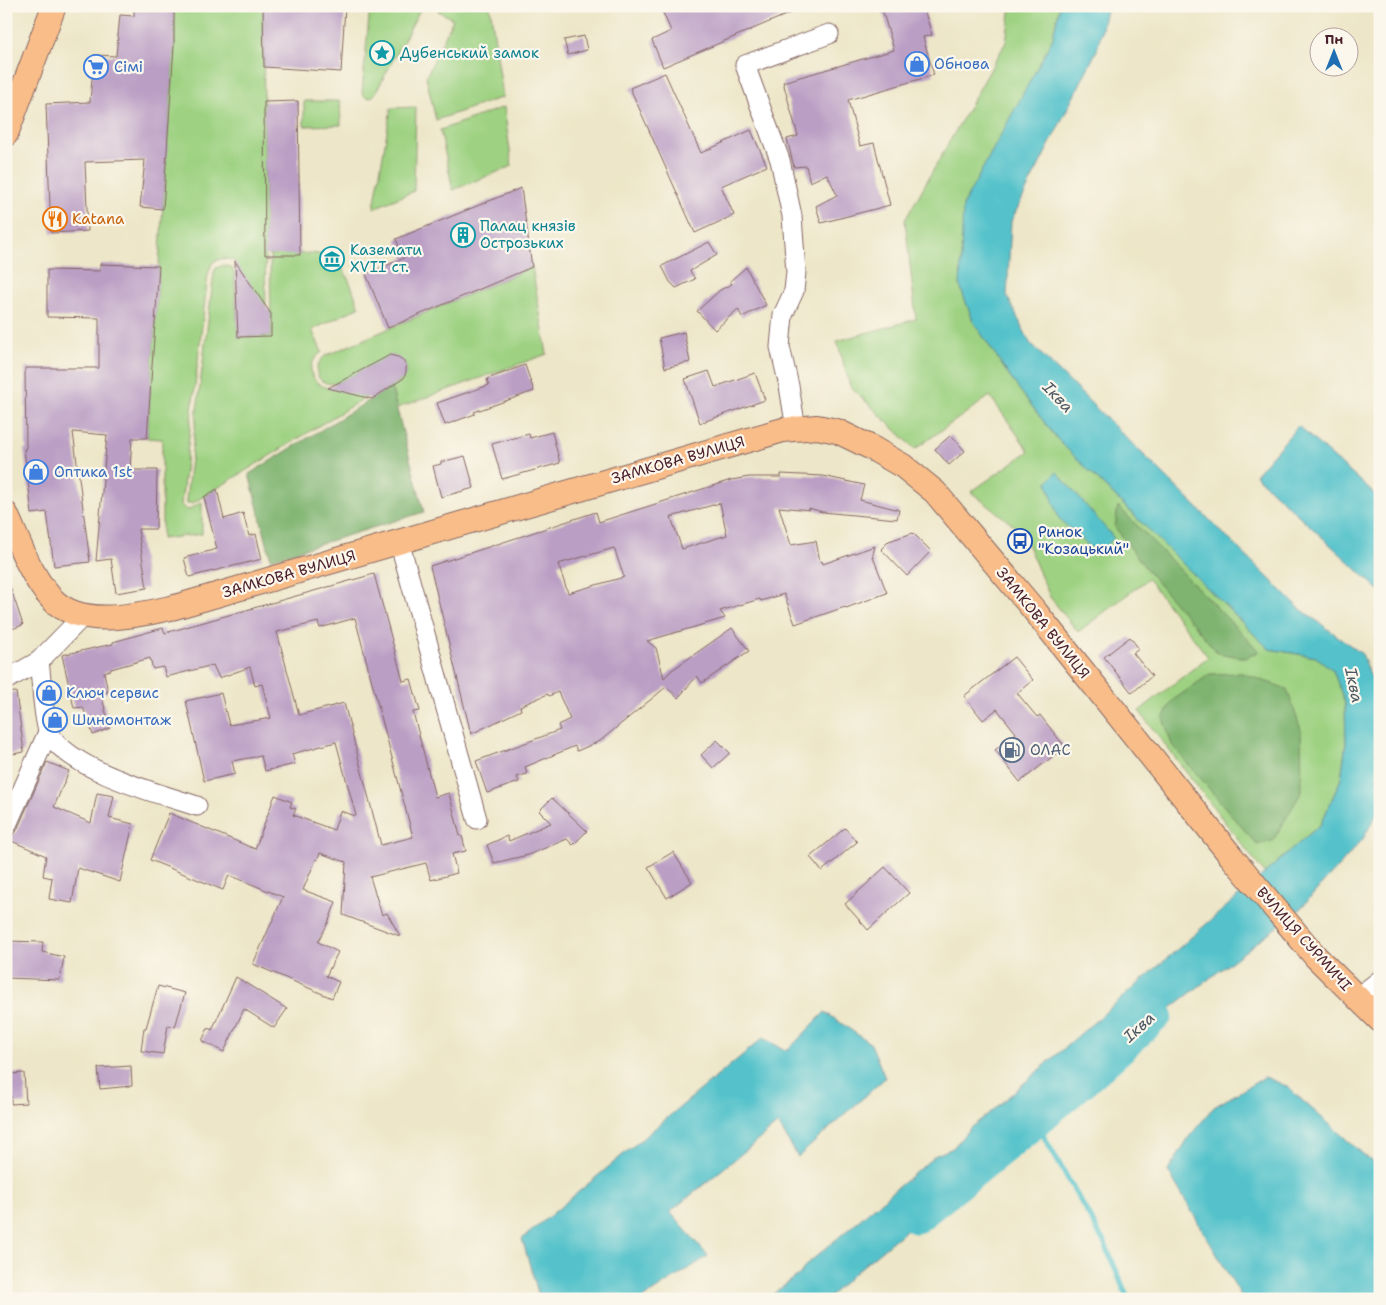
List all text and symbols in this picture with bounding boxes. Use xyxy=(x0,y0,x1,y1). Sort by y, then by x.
north arrow xyxy=(1308,28,1358,78)
text: Пн xyxy=(1325,30,1343,48)
place icon: Дубенський замок xyxy=(369,40,395,66)
place label: Дубенський замок xyxy=(400,43,539,63)
shop icon: Обнова xyxy=(904,51,930,77)
supermarket icon: Сімі xyxy=(83,54,109,80)
place label: Обнова xyxy=(934,54,990,74)
place label: Сімі xyxy=(114,57,143,77)
restaurant icon: Katana xyxy=(42,206,68,232)
place label: Katana xyxy=(72,209,125,229)
place label: Палац князів Острозьких xyxy=(480,216,576,253)
building icon: Палац князів Острозьких xyxy=(450,222,476,248)
place label: Каземати XVII ст. xyxy=(350,240,422,277)
museum icon: Каземати XVII ст. xyxy=(319,246,345,272)
water label: Іква xyxy=(1037,376,1078,417)
street label: ЗАМКОВА ВУЛИЦЯ xyxy=(609,431,747,489)
shop icon: Оптика 1st xyxy=(23,459,49,485)
place label: Оптика 1st xyxy=(54,462,132,482)
place label: Ринок "Козацький" xyxy=(1038,522,1129,559)
bus stop icon: Ринок "Козацький" xyxy=(1007,528,1033,554)
street label: ЗАМКОВА ВУЛИЦЯ xyxy=(220,545,358,603)
street label: ЗАМКОВА ВУЛИЦЯ xyxy=(992,563,1094,683)
water label: Іква xyxy=(1340,664,1368,705)
shop icon: Ключ сервис xyxy=(36,680,62,706)
place label: Ключ сервис xyxy=(66,683,159,703)
shop icon: Шиномонтаж xyxy=(42,707,68,733)
place label: Шиномонтаж xyxy=(72,710,172,730)
fuel station icon: ОЛАС xyxy=(999,737,1025,763)
place label: ОЛАС xyxy=(1030,740,1071,760)
street label: ВУЛИЦЯ СУРМИЧІ xyxy=(1252,883,1356,995)
water label: Іква xyxy=(1118,1007,1159,1047)

